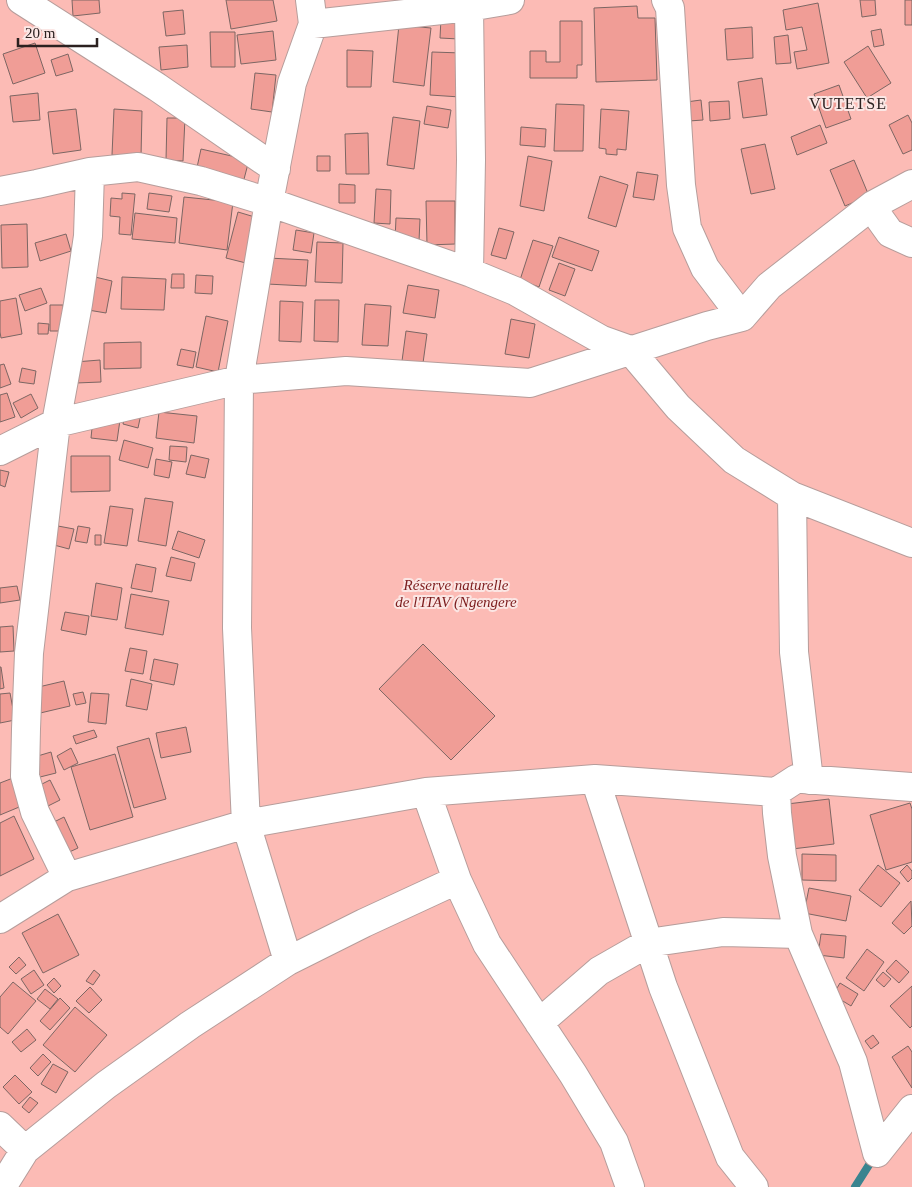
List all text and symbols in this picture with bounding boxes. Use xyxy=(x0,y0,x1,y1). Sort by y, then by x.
scale bar xyxy=(18,15,96,47)
text: 20 m xyxy=(25,25,56,41)
district label: VUTETSE xyxy=(809,95,887,112)
park label: Réserve naturelle de l'ITAV (Ngengere xyxy=(395,577,517,611)

